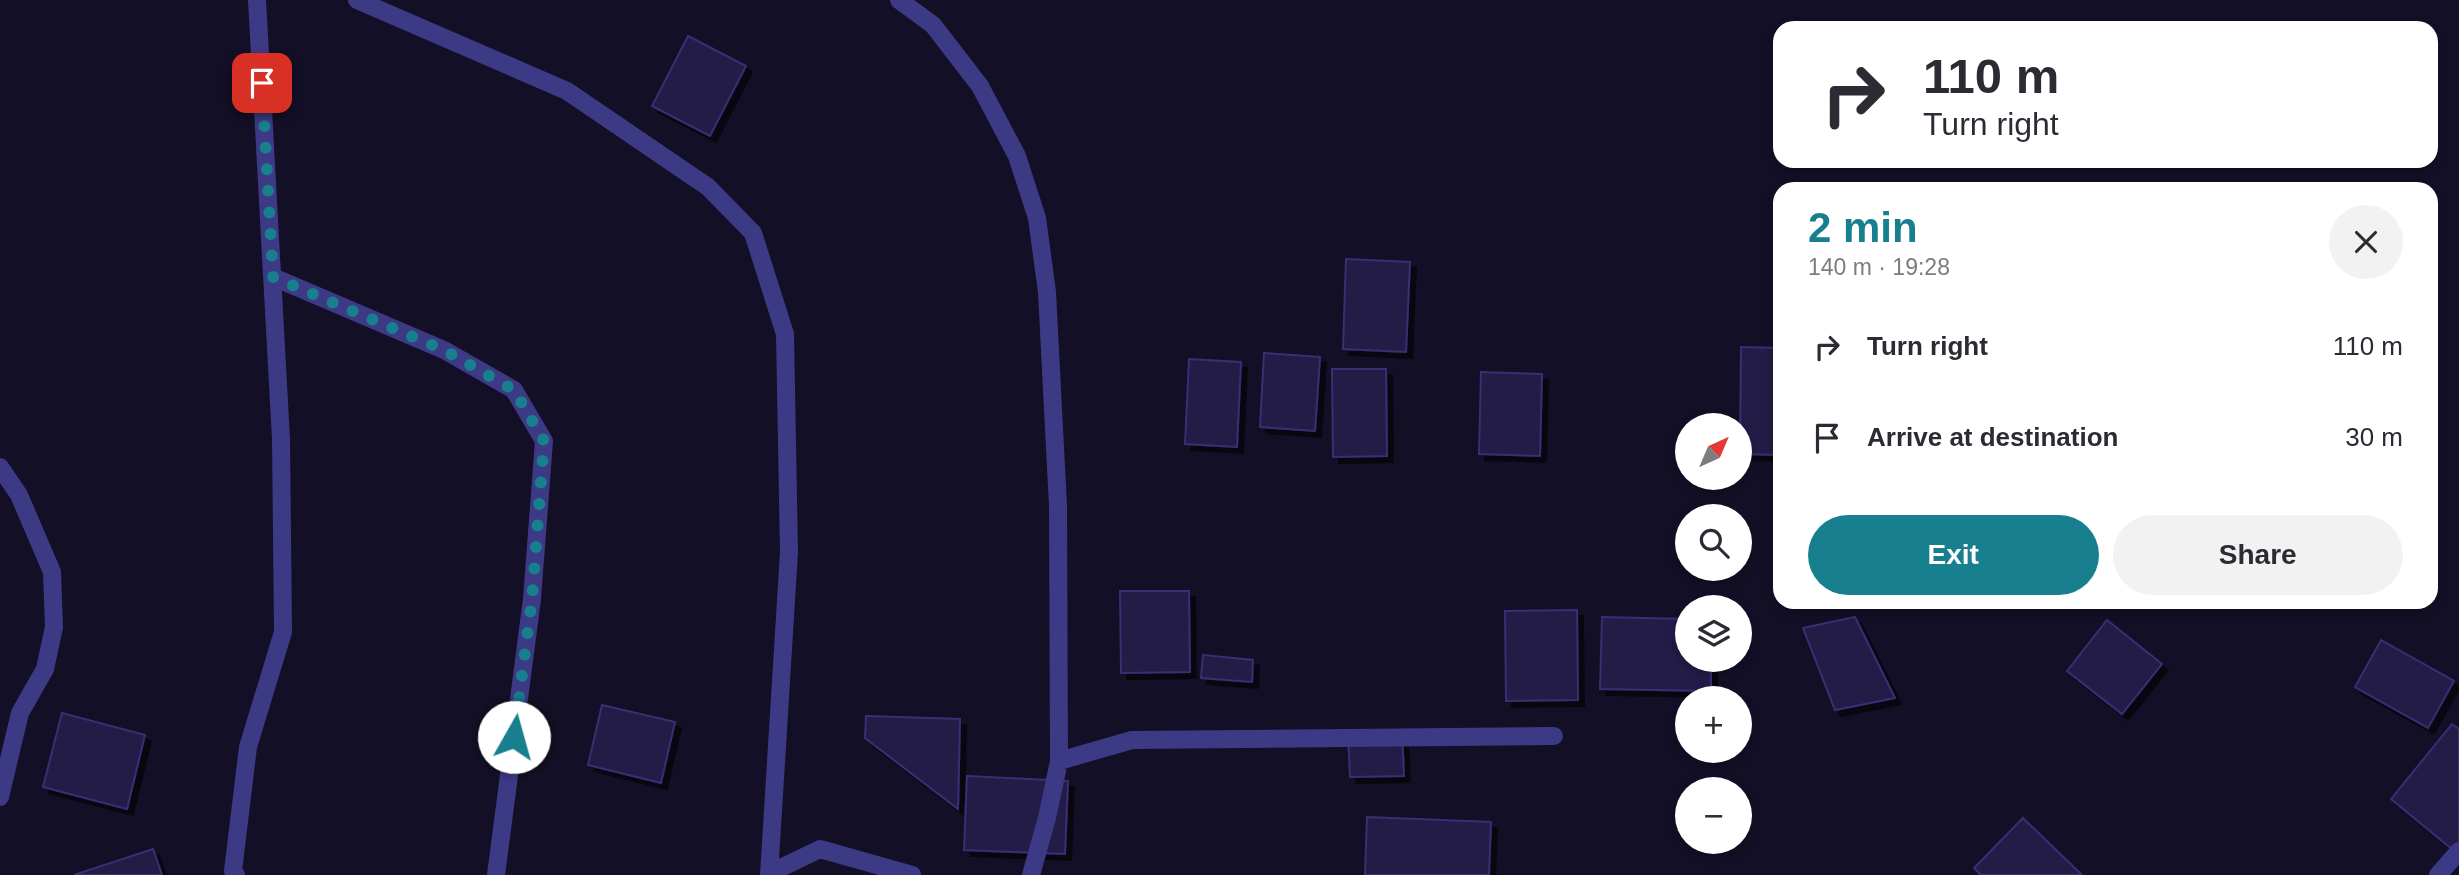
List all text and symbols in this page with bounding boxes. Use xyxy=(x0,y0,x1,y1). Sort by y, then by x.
icon: right xyxy=(1808,49,1899,140)
text: 110 m xyxy=(1923,49,2059,103)
pin xyxy=(232,53,292,113)
icon: arrive xyxy=(243,64,281,102)
text: Turn right xyxy=(1923,106,2059,142)
text: 2 min xyxy=(1808,204,1918,251)
button: close xyxy=(2329,205,2403,279)
text: 140 m · 19:28 xyxy=(1808,254,1950,280)
icon: right xyxy=(1808,328,1846,366)
text: Turn right xyxy=(1867,331,1988,361)
text: 110 m xyxy=(2333,331,2403,361)
north arrow xyxy=(1675,413,1752,490)
map controls xyxy=(1675,413,1752,854)
icon: arrive xyxy=(1808,419,1846,457)
text: Arrive at destination xyxy=(1867,422,2118,452)
text: 30 m xyxy=(2345,422,2403,452)
button: search xyxy=(1675,504,1752,581)
button: Exit xyxy=(1808,515,2099,595)
button: Share xyxy=(2113,515,2403,595)
button: layers xyxy=(1675,595,1752,672)
button: + xyxy=(1675,686,1752,763)
position arrow xyxy=(477,700,551,774)
button: − xyxy=(1675,777,1752,854)

